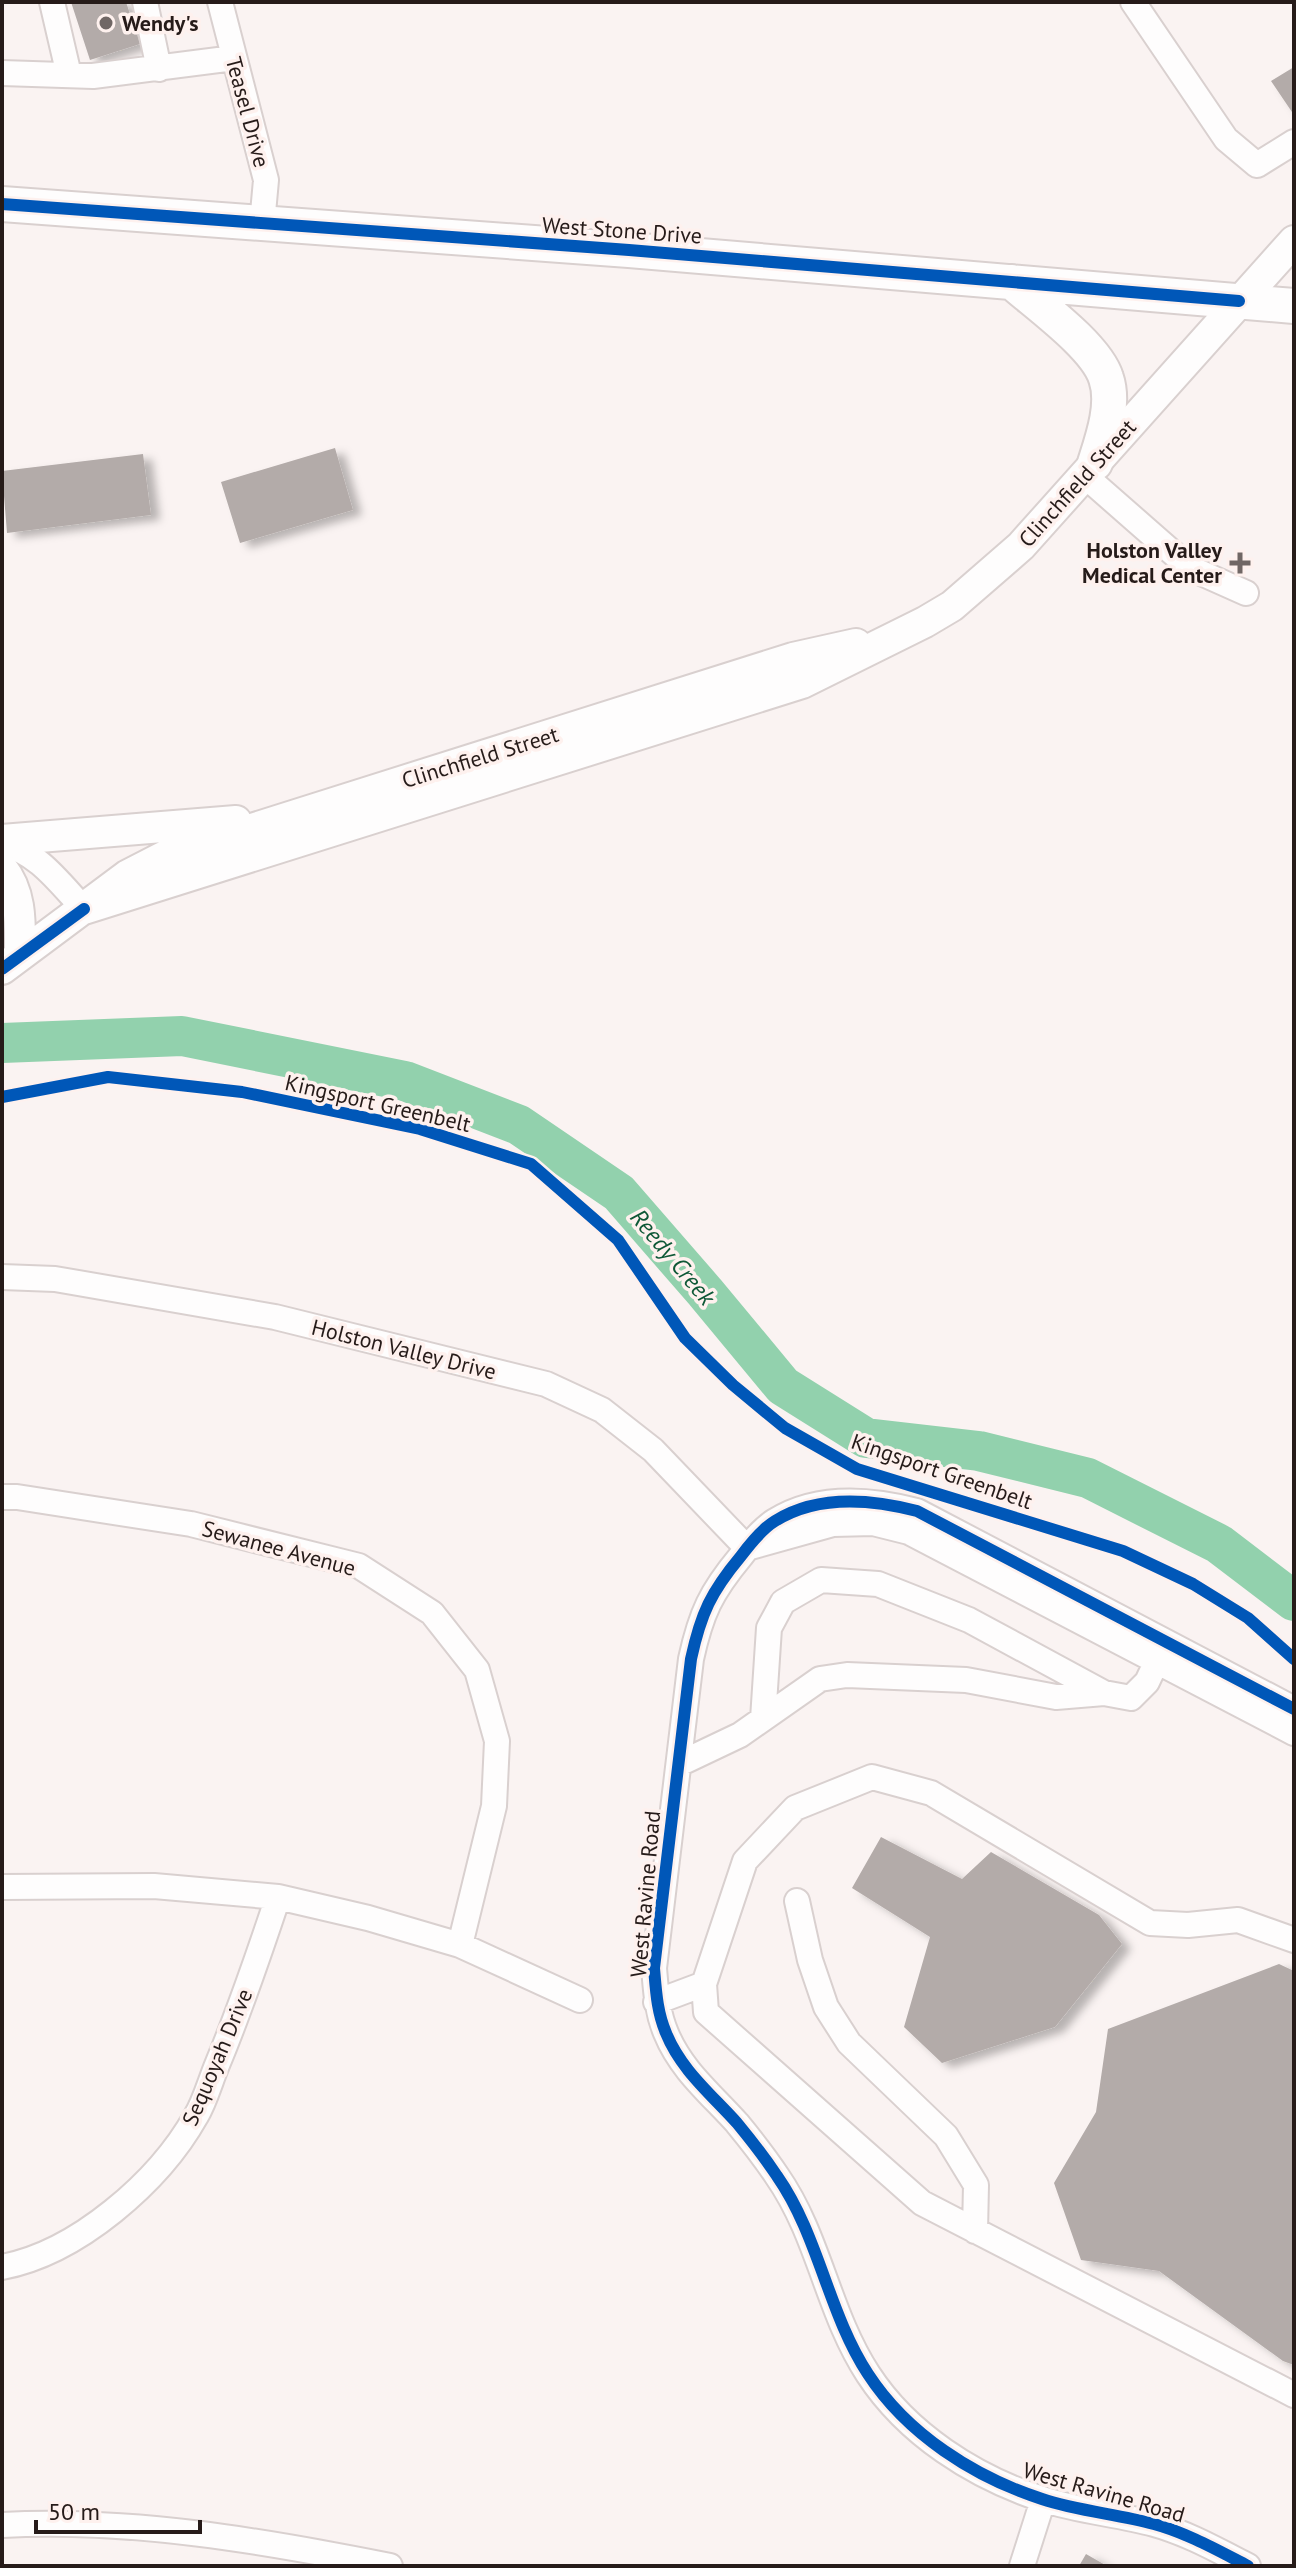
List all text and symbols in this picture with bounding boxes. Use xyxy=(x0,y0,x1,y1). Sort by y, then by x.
place label: Wendy's xyxy=(122,9,199,37)
marker: Wendy's xyxy=(97,14,115,32)
street label: Teasel Drive xyxy=(220,54,276,170)
street label: West Stone Drive xyxy=(541,210,703,250)
street label: Clinchfield Street xyxy=(1012,413,1142,553)
place label: Holston Valley Medical Center xyxy=(1082,536,1222,589)
marker: Holston Valley Medical Center xyxy=(1229,552,1251,574)
street label: Clinchfield Street xyxy=(398,720,562,794)
street label: Kingsport Greenbelt xyxy=(282,1068,474,1138)
water label: Reedy Creek xyxy=(624,1202,723,1313)
street label: Holston Valley Drive xyxy=(309,1313,499,1385)
street label: Kingsport Greenbelt xyxy=(848,1427,1037,1515)
street label: Sewanee Avenue xyxy=(199,1514,359,1582)
street label: West Ravine Road xyxy=(624,1810,666,1978)
street label: Sequoyah Drive xyxy=(176,1984,258,2130)
street label: West Ravine Road xyxy=(1020,2456,1188,2528)
scale bar xyxy=(36,2484,200,2534)
text: 50 m xyxy=(48,2496,100,2527)

